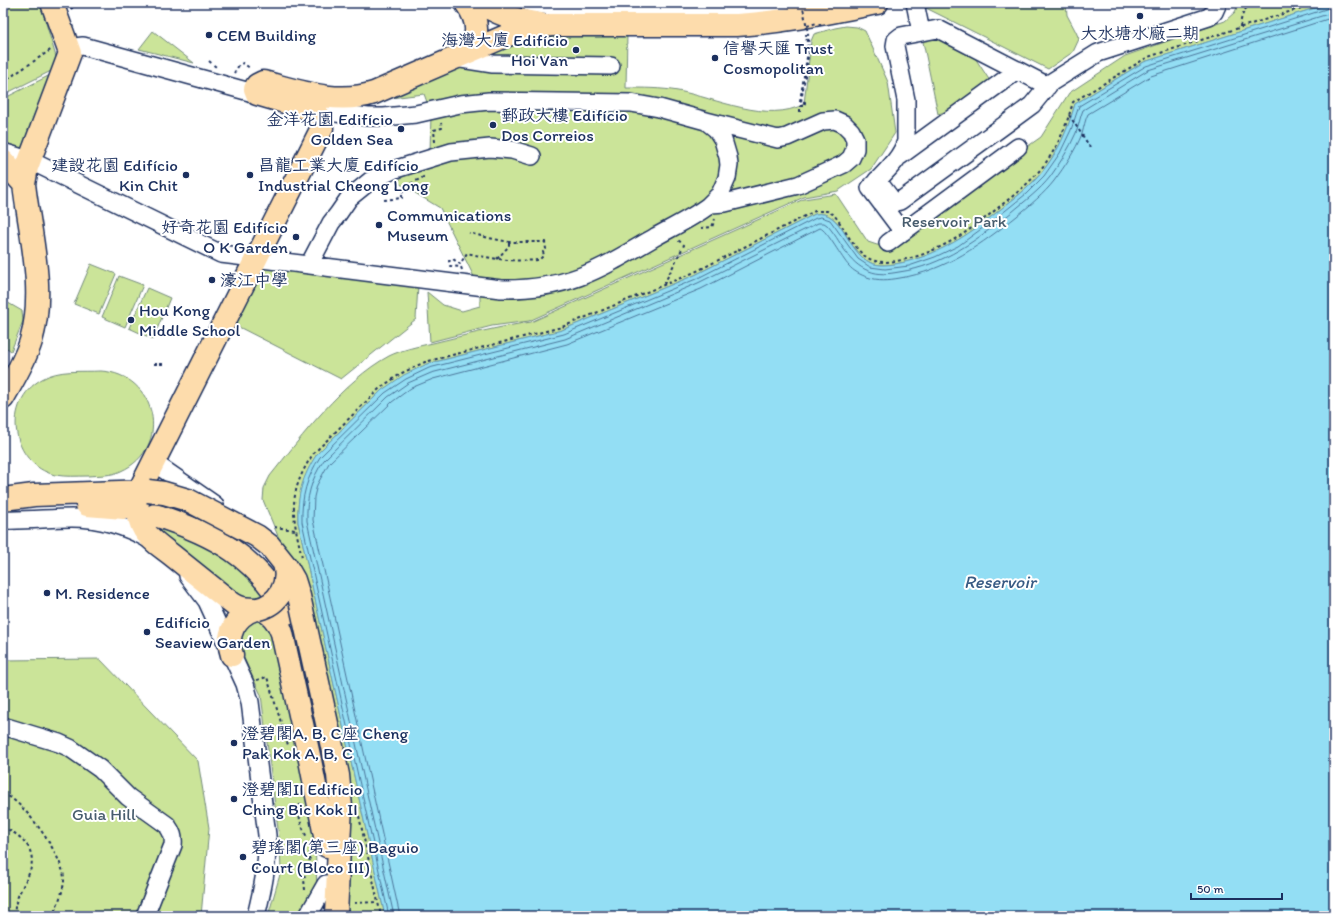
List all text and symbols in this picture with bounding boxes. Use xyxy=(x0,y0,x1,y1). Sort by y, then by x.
marker: 大水塘水廠二期 xyxy=(1135,11,1145,21)
place label: 大水塘水廠二期 xyxy=(1081,23,1200,43)
place label: CEM Building xyxy=(217,25,317,45)
marker: CEM Building xyxy=(204,30,214,40)
place label: 海灣大廈 Edifício Hoi Van xyxy=(441,30,568,70)
place label: 信譽天匯 Trust Cosmopolitan xyxy=(723,38,833,78)
marker: 海灣大廈 Edifício Hoi Van xyxy=(571,45,581,55)
marker: 信譽天匯 Trust Cosmopolitan xyxy=(710,53,720,63)
place label: 郵政大樓 Edifício Dos Correios xyxy=(501,105,628,145)
place label: 金洋花園 Edifício Golden Sea xyxy=(266,109,393,149)
marker: 郵政大樓 Edifício Dos Correios xyxy=(488,120,498,130)
marker: 金洋花園 Edifício Golden Sea xyxy=(396,124,406,134)
place label: 建設花園 Edifício Kin Chit xyxy=(51,155,178,195)
place label: 昌龍工業大廈 Edifício Industrial Cheong Long xyxy=(258,155,429,195)
marker: 建設花園 Edifício Kin Chit xyxy=(181,170,191,180)
marker: 昌龍工業大廈 Edifício Industrial Cheong Long xyxy=(245,170,255,180)
place label: Communications Museum xyxy=(387,205,511,245)
park label: Reservoir Park xyxy=(901,211,1007,231)
place label: 好奇花園 Edifício O K Garden xyxy=(161,217,288,257)
marker: Communications Museum xyxy=(374,220,384,230)
marker: 好奇花園 Edifício O K Garden xyxy=(291,232,301,242)
place label: 濠江中學 xyxy=(220,270,288,290)
marker: 濠江中學 xyxy=(207,275,217,285)
place label: Hou Kong Middle School xyxy=(139,300,240,340)
marker: Hou Kong Middle School xyxy=(126,315,136,325)
water label: Reservoir xyxy=(964,571,1038,593)
place label: M. Residence xyxy=(55,583,150,603)
marker: M. Residence xyxy=(42,588,52,598)
place label: Edifício Seaview Garden xyxy=(155,612,270,652)
marker: Edifício Seaview Garden xyxy=(142,627,152,637)
place label: 澄碧閣A, B, C座 Cheng Pak Kok A, B, C xyxy=(242,723,409,763)
marker: 澄碧閣A, B, C座 Cheng Pak Kok A, B, C xyxy=(229,738,239,748)
place label: 澄碧閣II Edifício Ching Bic Kok II xyxy=(242,779,362,819)
marker: 澄碧閣II Edifício Ching Bic Kok II xyxy=(229,794,239,804)
park label: Guia Hill xyxy=(72,804,136,824)
place label: 碧瑤閣(第三座) Baguio Court (Bloco III) xyxy=(251,837,419,877)
marker: 碧瑤閣(第三座) Baguio Court (Bloco III) xyxy=(238,852,248,862)
scale bar xyxy=(1191,875,1282,901)
text: 50 m xyxy=(1197,882,1223,896)

